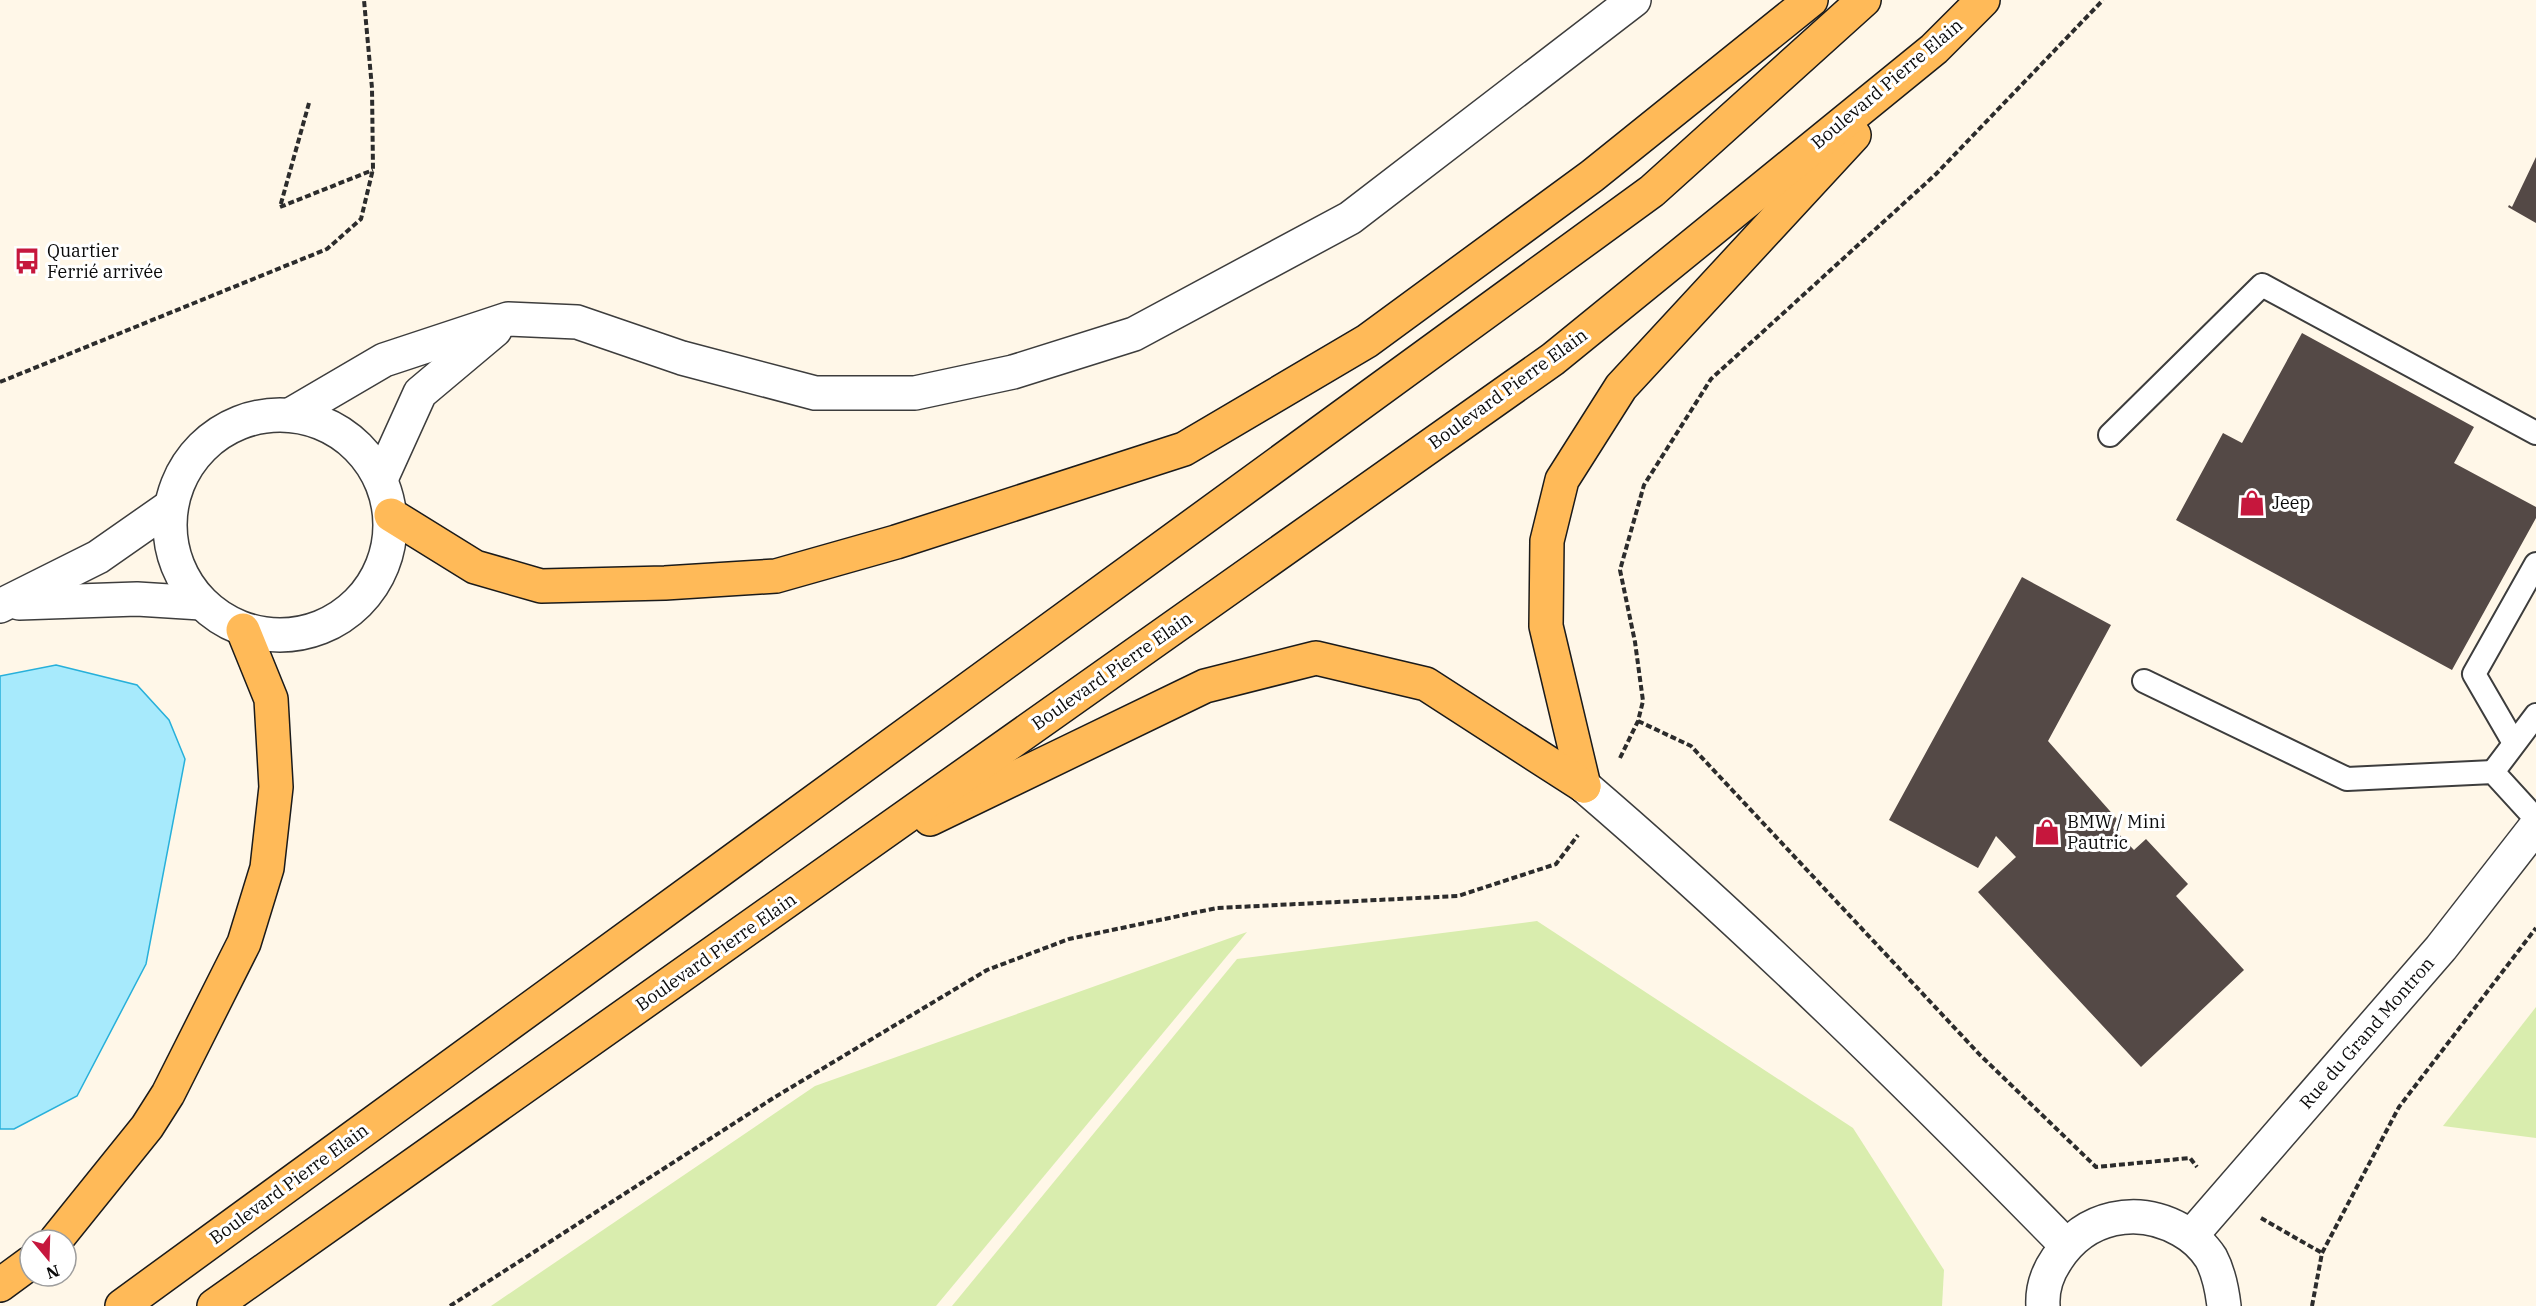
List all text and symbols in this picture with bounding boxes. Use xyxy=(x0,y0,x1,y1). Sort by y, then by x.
street label: Boulevard Pierre Elain xyxy=(1806,13,1967,154)
place label: Quartier Ferrié arrivée xyxy=(47,239,163,283)
bus stop icon: Quartier Ferrié arrivée xyxy=(12,246,42,276)
street label: Boulevard Pierre Elain xyxy=(1424,323,1592,454)
shop icon: Jeep xyxy=(2237,488,2267,518)
place label: Jeep xyxy=(2272,491,2310,514)
street label: Boulevard Pierre Elain xyxy=(1027,606,1197,735)
place label: BMW / Mini Pautric xyxy=(2067,810,2166,854)
shop icon: BMW / Mini Pautric xyxy=(2032,817,2062,847)
street label: Boulevard Pierre Elain xyxy=(631,887,801,1016)
street label: Rue du Grand Montron xyxy=(2294,952,2439,1113)
street label: Boulevard Pierre Elain xyxy=(205,1118,373,1249)
north arrow xyxy=(18,1228,78,1288)
text: N xyxy=(44,1261,62,1284)

